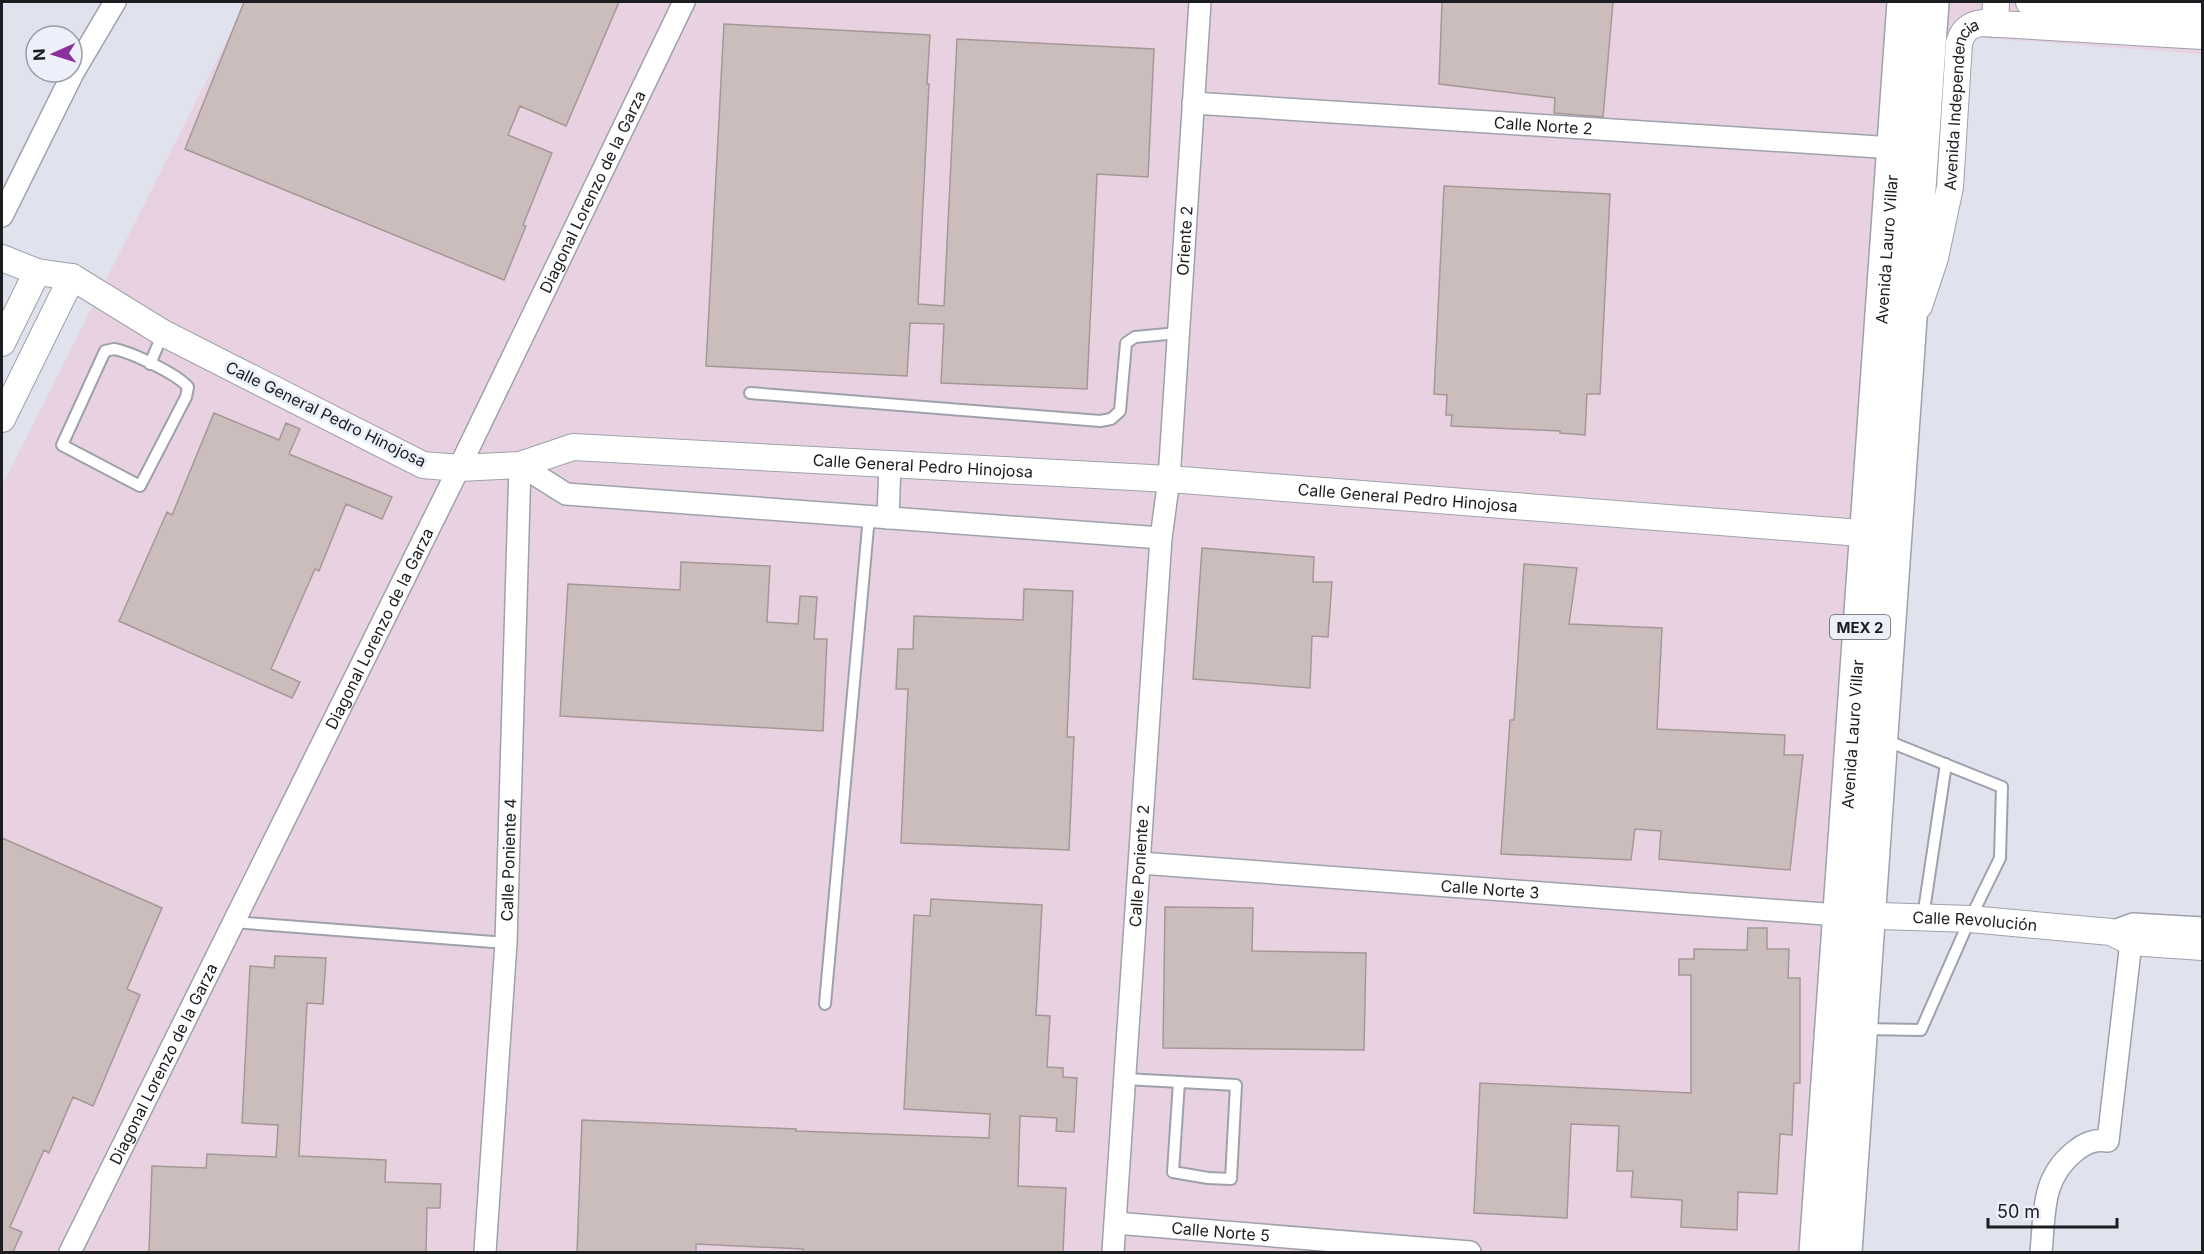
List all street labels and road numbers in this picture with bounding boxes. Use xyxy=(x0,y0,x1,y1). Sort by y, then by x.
street label: Avenida Independencia xyxy=(1940,14,1982,191)
street label: Diagonal Lorenzo de la Garza xyxy=(535,87,650,296)
street label: Calle Norte 2 xyxy=(1493,112,1593,139)
street label: Avenida Lauro Villar xyxy=(1871,174,1902,325)
street label: Oriente 2 xyxy=(1172,205,1197,276)
street label: Calle General Pedro Hinojosa xyxy=(223,357,429,471)
street label: Calle General Pedro Hinojosa xyxy=(812,450,1033,482)
street label: Calle General Pedro Hinojosa xyxy=(1297,479,1518,516)
street label: Diagonal Lorenzo de la Garza xyxy=(321,525,438,733)
road number: MEX 2 xyxy=(1830,615,1890,639)
street label: Avenida Lauro Villar xyxy=(1837,659,1868,810)
street label: Calle Poniente 4 xyxy=(497,798,520,922)
street label: Calle Poniente 2 xyxy=(1125,804,1153,928)
street label: Calle Norte 3 xyxy=(1440,875,1540,903)
street label: Calle Revolución xyxy=(1912,907,2038,935)
street label: Diagonal Lorenzo de la Garza xyxy=(105,960,222,1168)
street label: Calle Norte 5 xyxy=(1171,1218,1271,1246)

